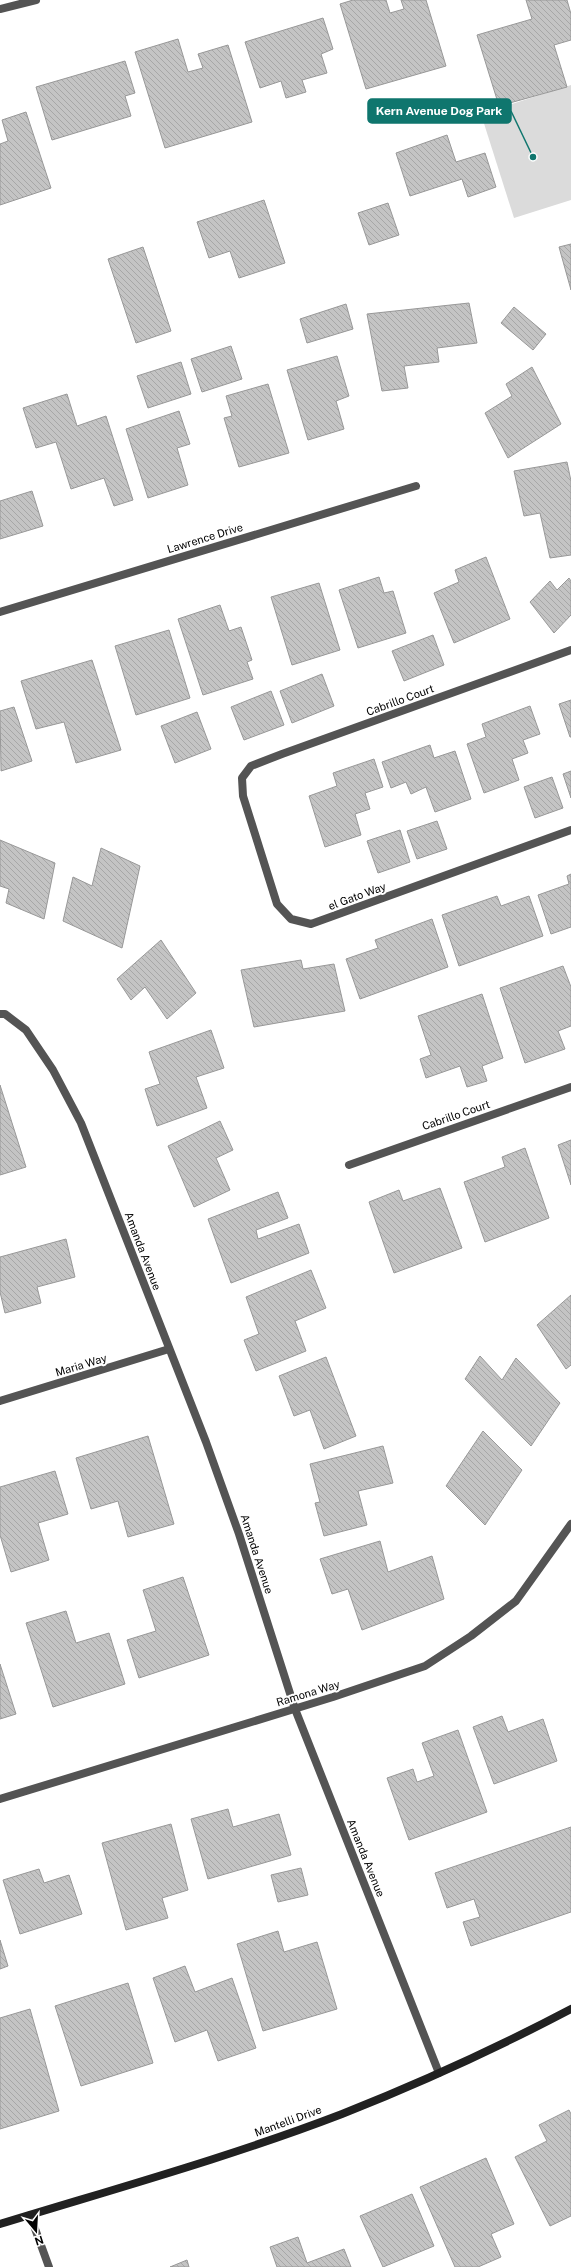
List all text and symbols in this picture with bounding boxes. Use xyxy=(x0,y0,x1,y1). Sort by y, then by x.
callout: Kern Avenue Dog Park xyxy=(368,99,511,123)
text: Kern Avenue Dog Park xyxy=(376,104,502,118)
street label: Lawrence Drive xyxy=(166,521,244,555)
street label: Cabrillo Court xyxy=(365,682,435,718)
street label: el Gato Way xyxy=(326,880,388,912)
street label: Cabrillo Court xyxy=(421,1098,491,1132)
street label: Amanda Avenue xyxy=(123,1210,163,1292)
street label: Maria Way xyxy=(54,1351,108,1379)
street label: Amanda Avenue xyxy=(238,1513,276,1595)
street label: Ramona Way xyxy=(275,1678,341,1708)
street label: Amanda Avenue xyxy=(345,1817,387,1899)
street label: Mantelli Drive xyxy=(253,2103,323,2139)
north arrow xyxy=(16,2211,56,2251)
text: N xyxy=(33,2233,45,2248)

